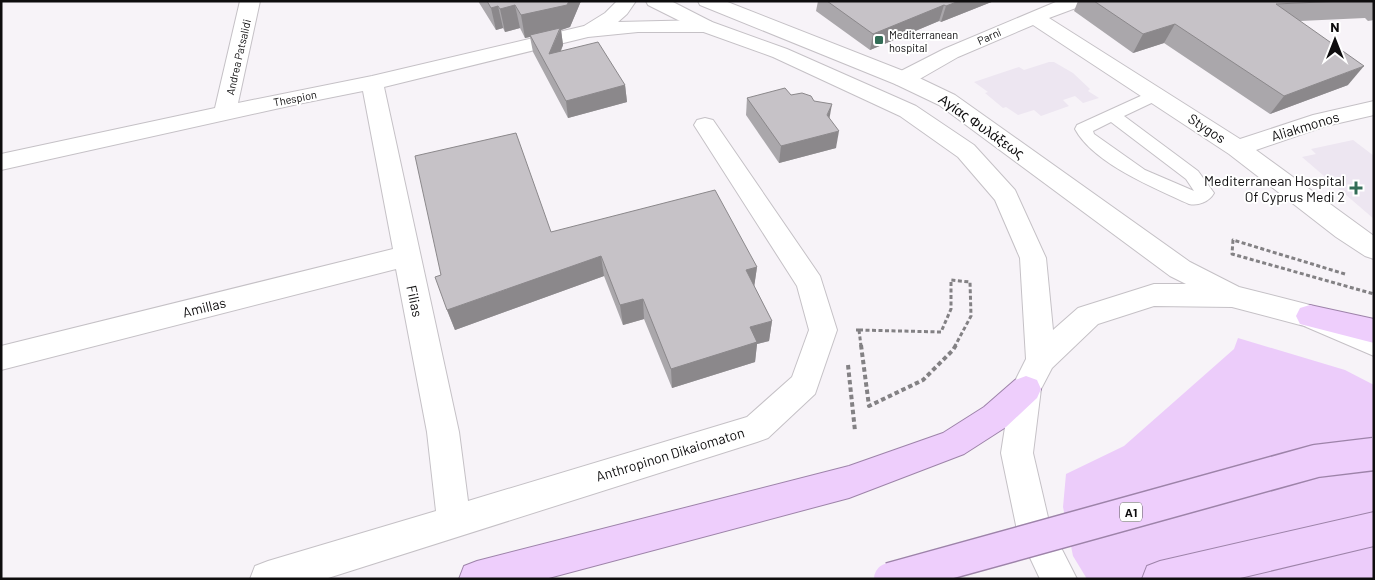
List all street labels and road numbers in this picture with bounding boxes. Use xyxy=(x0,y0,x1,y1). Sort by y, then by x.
street label: Andrea Patsalidi xyxy=(223,18,253,96)
street label: Parni xyxy=(975,25,1003,47)
street label: Thespion xyxy=(272,87,318,109)
street label: Αγίας Φυλάξεως xyxy=(936,90,1028,162)
street label: Aliakmonos xyxy=(1269,108,1341,144)
street label: Stygos xyxy=(1185,110,1229,147)
street label: Filias xyxy=(403,283,427,319)
street label: Amillas xyxy=(181,293,228,321)
street label: Anthropinon Dikaiomaton xyxy=(594,423,746,485)
road number: A1 xyxy=(1120,502,1142,522)

